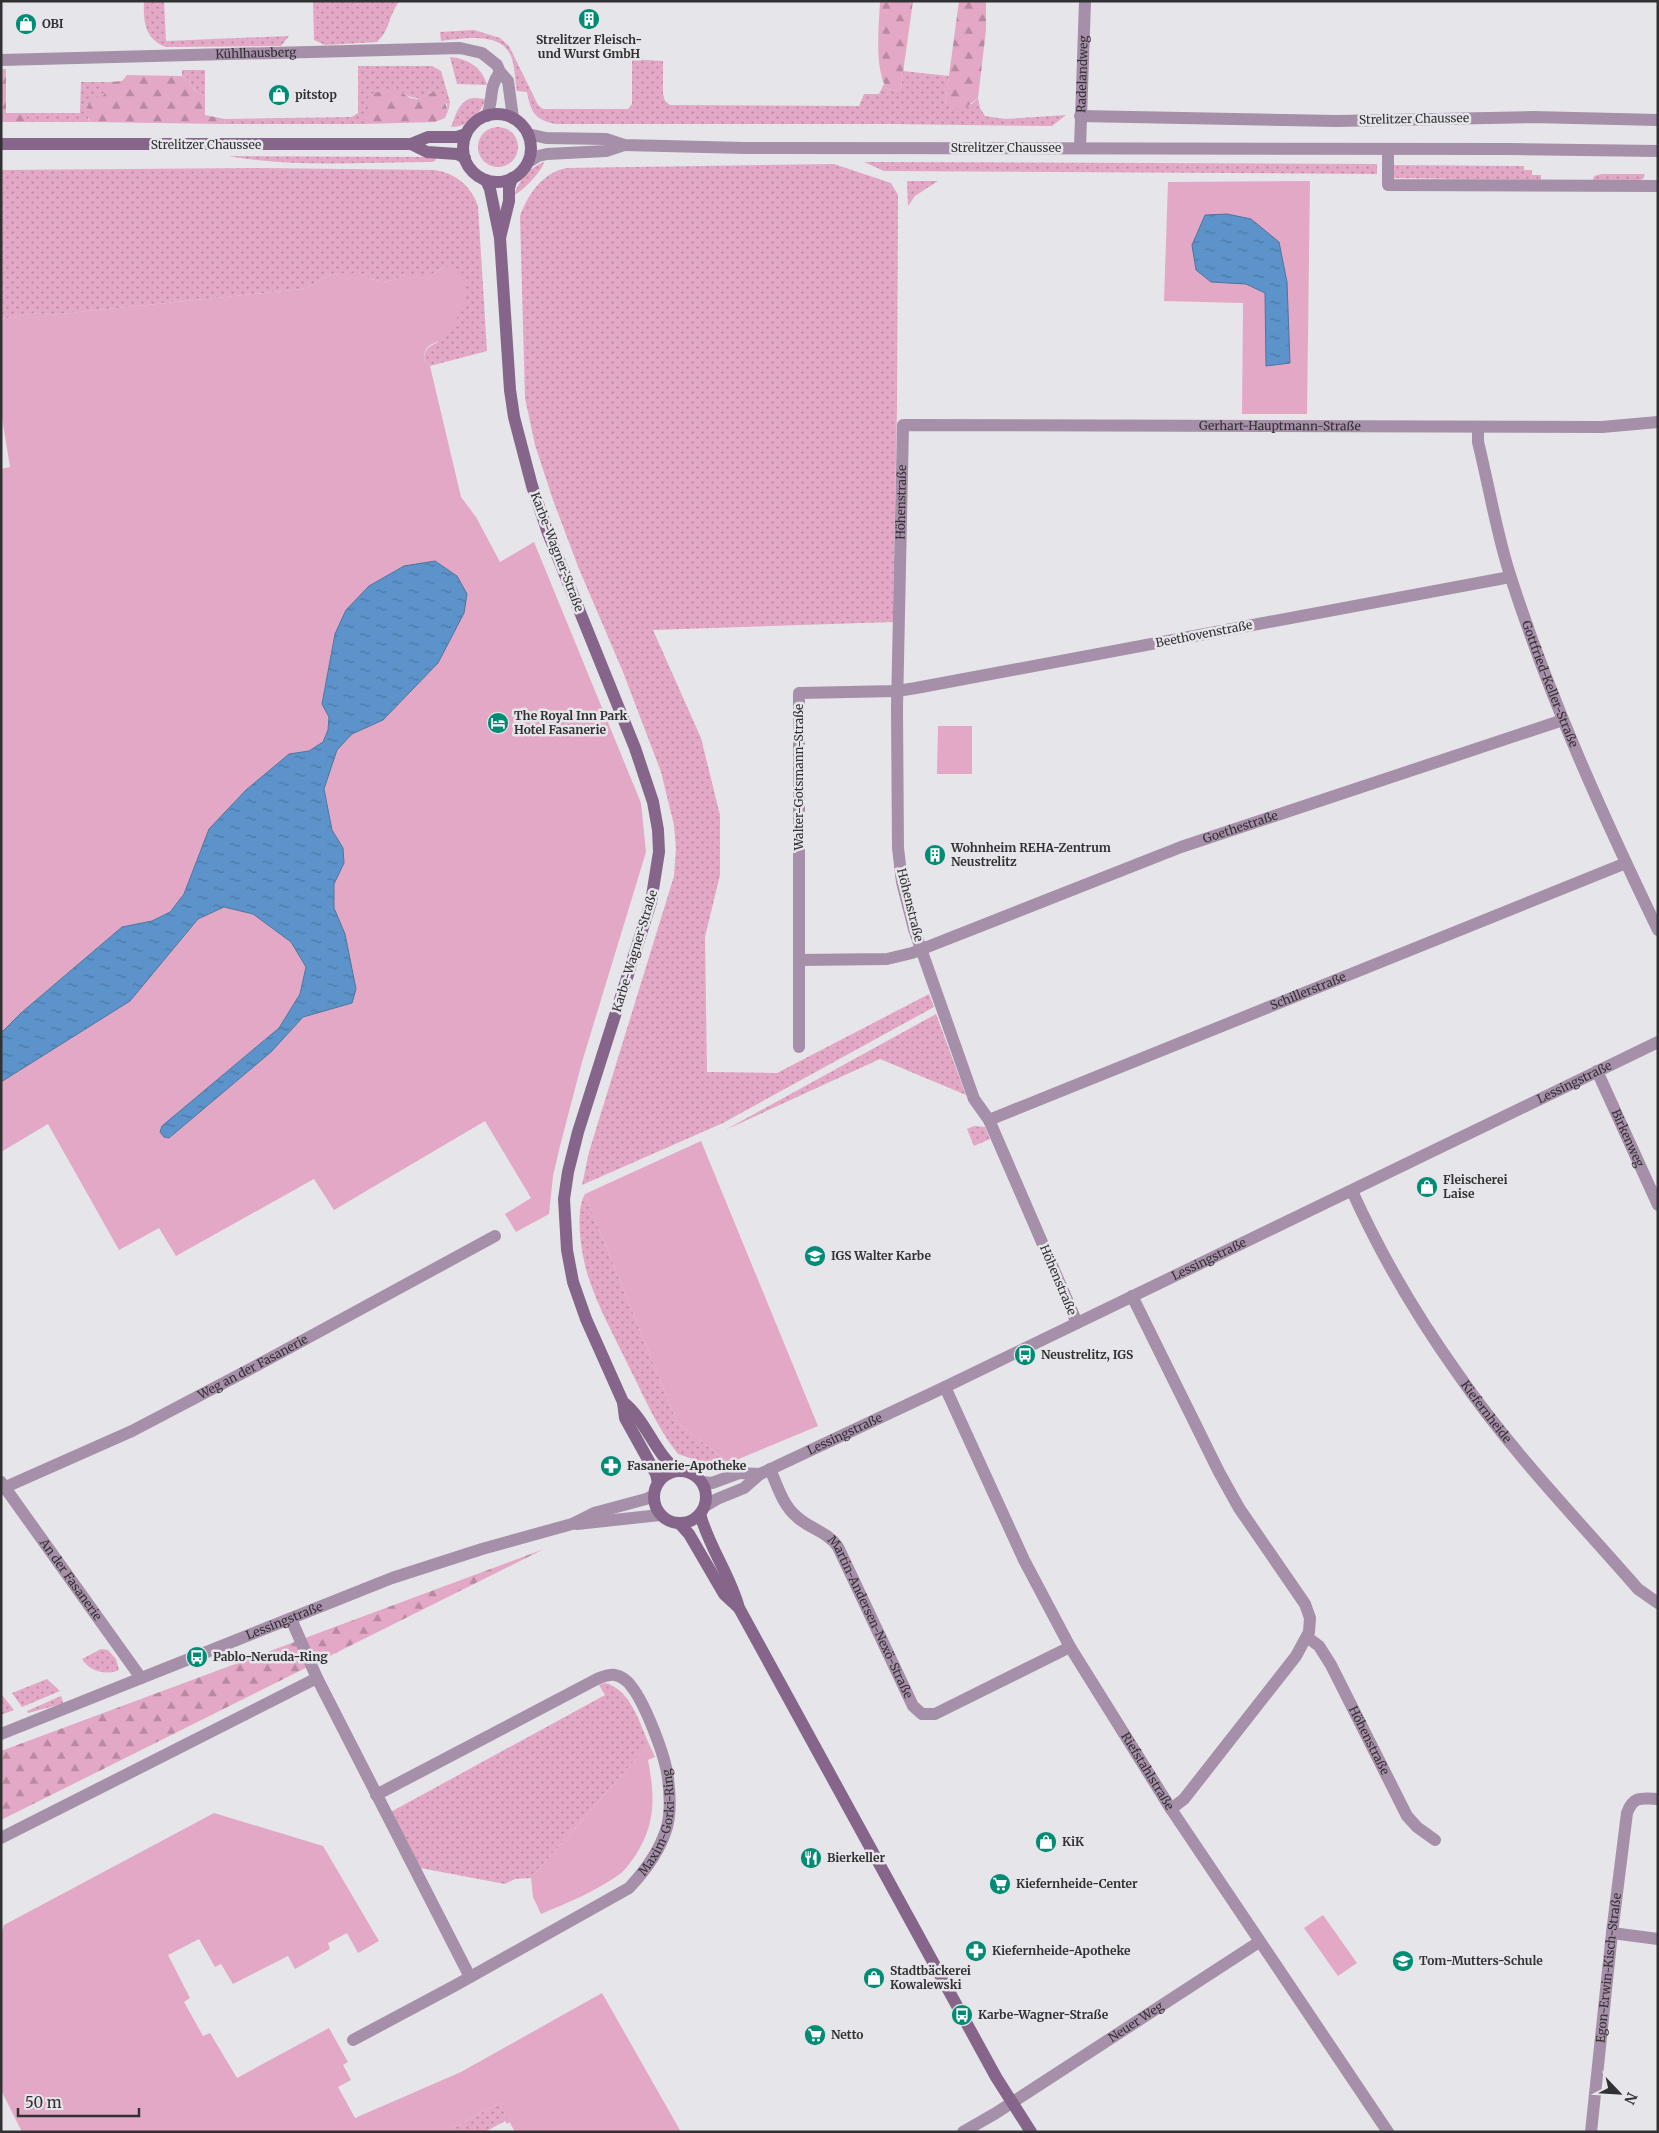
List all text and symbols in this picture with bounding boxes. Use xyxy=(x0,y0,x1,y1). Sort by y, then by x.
building icon: Strelitzer Fleisch- und Wurst GmbH xyxy=(577,7,601,31)
shop icon: OBI xyxy=(14,12,38,36)
place label: OBI xyxy=(42,16,64,31)
place label: Strelitzer Fleisch- und Wurst GmbH xyxy=(536,32,642,61)
street label: Radelandweg xyxy=(1073,34,1091,113)
street label: Kühlhausberg xyxy=(215,44,297,61)
shop icon: pitstop xyxy=(267,83,291,107)
place label: pitstop xyxy=(295,87,337,102)
street label: Strelitzer Chaussee xyxy=(1359,110,1469,127)
street label: Strelitzer Chaussee xyxy=(151,137,261,152)
street label: Strelitzer Chaussee xyxy=(951,140,1061,155)
street label: Gerhart-Hauptmann-Straße xyxy=(1199,418,1361,433)
street label: Höhenstraße xyxy=(893,464,909,540)
street label: Karbe-Wagner-Straße xyxy=(528,490,587,614)
street label: Beethovenstraße xyxy=(1154,617,1253,650)
street label: Gottfried-Keller-Straße xyxy=(1519,619,1582,750)
street label: Walter-Gotsmann-Straße xyxy=(791,704,806,851)
place label: The Royal Inn Park Hotel Fasanerie xyxy=(514,708,628,737)
hotel icon: The Royal Inn Park Hotel Fasanerie xyxy=(486,711,510,735)
street label: Goethestraße xyxy=(1201,807,1280,846)
place label: Wohnheim REHA-Zentrum Neustrelitz xyxy=(950,840,1111,869)
building icon: Wohnheim REHA-Zentrum Neustrelitz xyxy=(923,843,947,867)
street label: Höhenstraße xyxy=(894,867,927,943)
street label: Karbe-Wagner-Straße xyxy=(609,888,660,1014)
street label: Schillerstraße xyxy=(1268,969,1348,1013)
street label: Lessingstraße xyxy=(1534,1058,1614,1106)
street label: Birkenweg xyxy=(1608,1107,1648,1170)
place label: Fleischerei Laise xyxy=(1443,1172,1508,1201)
shop icon: Fleischerei Laise xyxy=(1415,1175,1439,1199)
street label: Lessingstraße xyxy=(1169,1234,1249,1283)
street label: Höhenstraße xyxy=(1037,1242,1080,1317)
school or university icon: IGS Walter Karbe xyxy=(803,1244,827,1268)
place label: IGS Walter Karbe xyxy=(831,1248,931,1263)
street label: Weg an der Fasanerie xyxy=(194,1331,310,1403)
bus stop icon: Neustrelitz, IGS xyxy=(1013,1343,1037,1367)
place label: Neustrelitz, IGS xyxy=(1041,1347,1133,1362)
street label: Kiefernheide xyxy=(1458,1378,1515,1446)
street label: Lessingstraße xyxy=(805,1410,884,1458)
pharmacy icon: Fasanerie-Apotheke xyxy=(599,1454,623,1478)
place label: Fasanerie-Apotheke xyxy=(627,1458,747,1473)
street label: Martin-Andersen-Nexö-Straße xyxy=(825,1532,916,1701)
street label: An der Fasanerie xyxy=(36,1535,105,1623)
street label: Lessingstraße xyxy=(244,1599,325,1643)
bus stop icon: Pablo-Neruda-Ring xyxy=(185,1645,209,1669)
place label: Pablo-Neruda-Ring xyxy=(213,1649,328,1664)
street label: Höhenstraße xyxy=(1346,1703,1393,1777)
street label: Riefstahlstraße xyxy=(1118,1730,1178,1812)
street label: Maxim-Gorki-Ring xyxy=(635,1767,677,1878)
shop icon: KiK xyxy=(1034,1830,1058,1854)
place label: KiK xyxy=(1062,1834,1084,1849)
restaurant icon: Bierkeller xyxy=(799,1846,823,1870)
place label: Bierkeller xyxy=(827,1850,885,1865)
supermarket icon: Kiefernheide-Center xyxy=(988,1872,1012,1896)
place label: Kiefernheide-Center xyxy=(1016,1876,1138,1891)
street label: Egon-Erwin-Kisch-Straße xyxy=(1592,1892,1624,2044)
pharmacy icon: Kiefernheide-Apotheke xyxy=(964,1939,988,1963)
place label: Kiefernheide-Apotheke xyxy=(992,1943,1131,1958)
school or university icon: Tom-Mutters-Schule xyxy=(1391,1949,1415,1973)
place label: Tom-Mutters-Schule xyxy=(1419,1953,1543,1968)
place label: Stadtbäckerei Kowalewski xyxy=(890,1963,971,1992)
shop icon: Stadtbäckerei Kowalewski xyxy=(862,1966,886,1990)
street label: Neuer Weg xyxy=(1105,1998,1167,2045)
bus stop icon: Karbe-Wagner-Straße xyxy=(950,2003,974,2027)
place label: Karbe-Wagner-Straße xyxy=(978,2007,1109,2022)
supermarket icon: Netto xyxy=(803,2023,827,2047)
place label: Netto xyxy=(831,2027,863,2042)
north arrow xyxy=(1594,2068,1644,2118)
scale bar xyxy=(18,2086,139,2118)
text: N xyxy=(1620,2090,1641,2107)
text: 50 m xyxy=(25,2093,62,2112)

